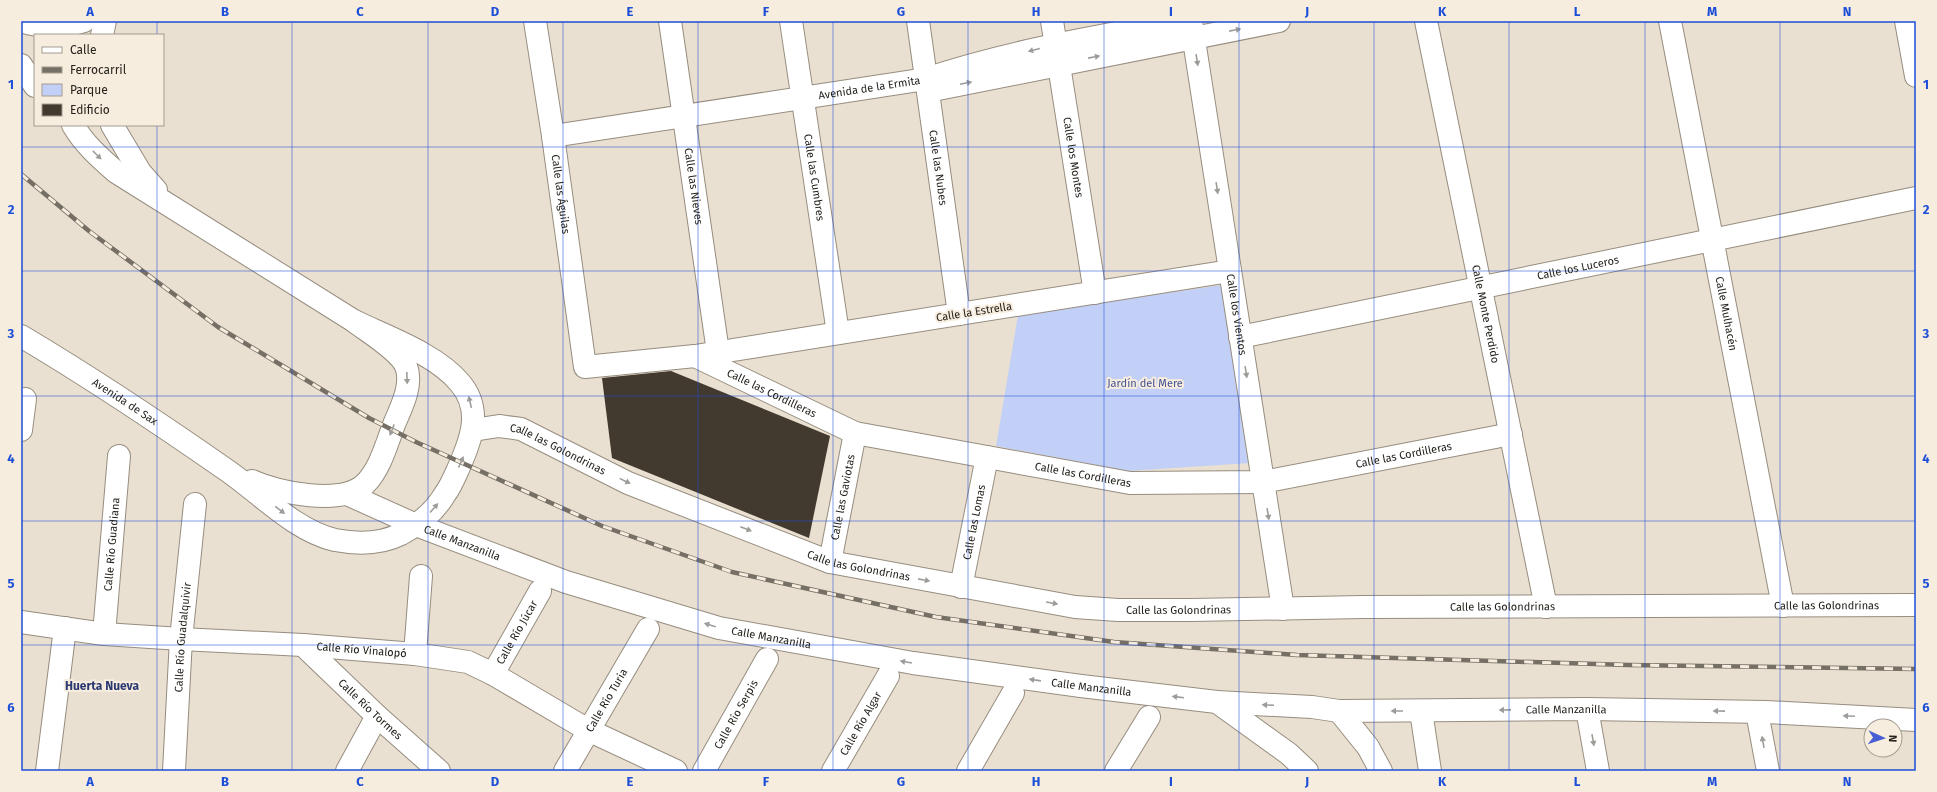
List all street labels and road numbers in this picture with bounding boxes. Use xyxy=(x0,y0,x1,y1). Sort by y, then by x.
street label: Avenida de la Ermita xyxy=(818,73,921,102)
street label: Calle los Montes xyxy=(1061,116,1086,198)
street label: Calle las Nubes xyxy=(927,129,950,206)
street label: Calle las Cumbres xyxy=(802,133,828,222)
street label: Calle las Nieves xyxy=(682,147,706,226)
street label: Calle las Águilas xyxy=(549,154,573,235)
street label: Calle los Luceros xyxy=(1536,253,1620,282)
street label: Calle Monte Perdido xyxy=(1470,264,1502,364)
street label: Calle los Vientos xyxy=(1224,273,1250,356)
street label: Calle Mulhacén xyxy=(1713,275,1740,352)
street label: Calle la Estrella xyxy=(935,300,1013,324)
street label: Calle las Cordilleras xyxy=(725,366,819,420)
street label: Avenida de Sax xyxy=(90,375,161,428)
street label: Calle las Golondrinas xyxy=(509,421,608,477)
street label: Calle las Cordilleras xyxy=(1354,439,1453,470)
street label: Calle las Gaviotas xyxy=(828,453,857,541)
street label: Calle las Cordilleras xyxy=(1034,459,1132,490)
street label: Calle las Lomas xyxy=(960,484,988,561)
street label: Calle Río Guadiana xyxy=(101,497,122,592)
street label: Calle Manzanilla xyxy=(422,522,502,563)
street label: Calle las Golondrinas xyxy=(805,547,911,583)
street label: Calle Río Guadalquivir xyxy=(172,581,193,693)
street label: Calle Río Júcar xyxy=(493,597,540,667)
street label: Calle las Golondrinas xyxy=(1774,599,1879,612)
street label: Calle las Golondrinas xyxy=(1450,600,1555,613)
street label: Calle las Golondrinas xyxy=(1126,603,1231,617)
street label: Calle Manzanilla xyxy=(730,624,812,651)
street label: Calle Río Vinalopó xyxy=(316,640,407,660)
street label: Calle Río Turia xyxy=(583,666,630,734)
street label: Calle Manzanilla xyxy=(1050,675,1132,698)
street label: Calle Río Tormes xyxy=(336,676,405,742)
street label: Calle Río Serpis xyxy=(711,677,761,751)
street label: Calle Río Algar xyxy=(837,688,885,758)
street label: Calle Manzanilla xyxy=(1526,702,1607,716)

